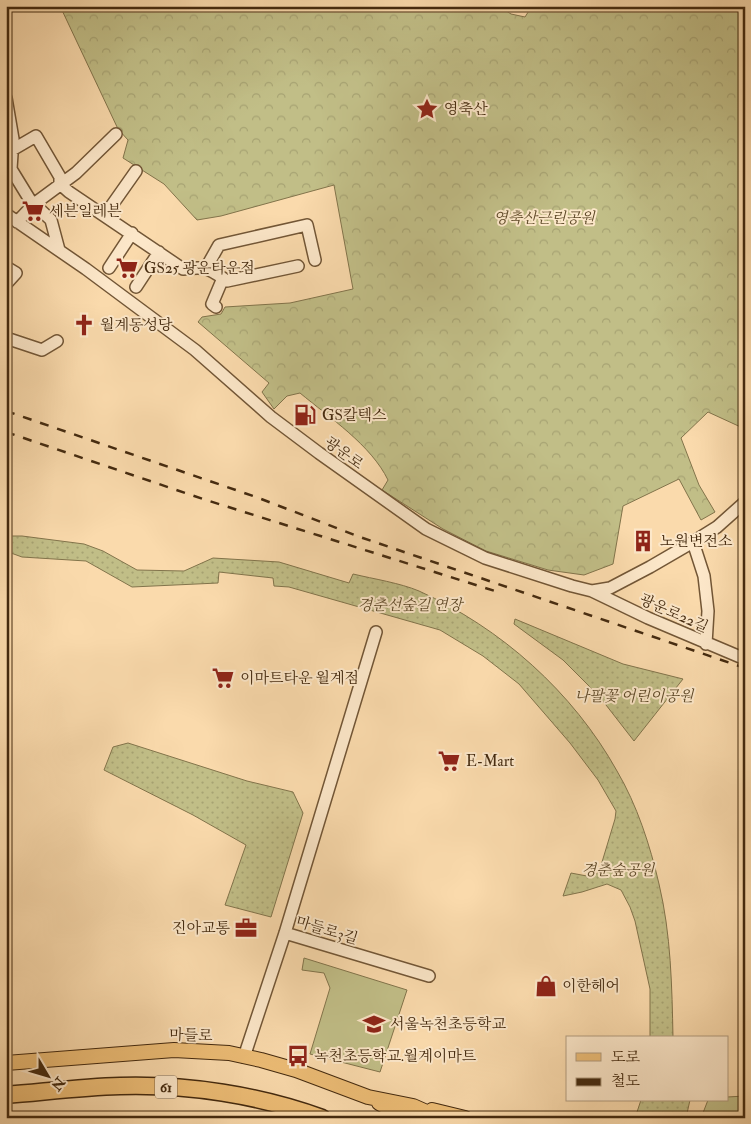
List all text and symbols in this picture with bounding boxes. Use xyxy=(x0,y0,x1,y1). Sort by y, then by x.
place icon: 영축산 xyxy=(414,96,440,122)
place label: 영축산 xyxy=(444,100,488,119)
supermarket icon: 세븐일레븐 xyxy=(20,198,46,224)
place label: 세븐일레븐 xyxy=(49,202,122,221)
park label: 영축산근린공원 xyxy=(493,209,596,228)
supermarket icon: GS25 광운타운점 xyxy=(114,255,140,281)
place label: GS25 광운타운점 xyxy=(144,259,255,278)
church icon: 월계동성당 xyxy=(71,312,97,338)
place label: 월계동성당 xyxy=(100,316,173,335)
fuel station icon: GS칼텍스 xyxy=(292,402,318,428)
place label: GS칼텍스 xyxy=(322,406,387,425)
street label: 광운로 xyxy=(321,433,367,474)
building icon: 노원변전소 xyxy=(630,528,656,554)
place label: 노원변전소 xyxy=(660,532,733,551)
street label: 광운로22길 xyxy=(637,590,711,637)
park label: 경춘선숲길 연장 xyxy=(358,596,465,615)
supermarket icon: 이마트타운 월계점 xyxy=(210,665,236,691)
place label: 이마트타운 월계점 xyxy=(240,669,359,688)
park label: 나팔꽃 어린이공원 xyxy=(574,687,695,706)
supermarket icon: E-Mart xyxy=(436,748,462,774)
place label: E-Mart xyxy=(466,752,514,771)
park label: 경춘숲공원 xyxy=(582,861,656,880)
street label: 마들로3길 xyxy=(294,912,360,949)
office icon: 진아교통 xyxy=(233,915,259,941)
place label: 진아교통 xyxy=(172,919,231,938)
shop icon: 이한헤어 xyxy=(533,973,559,999)
place label: 이한헤어 xyxy=(562,977,620,996)
school or university icon: 서울녹천초등학교 xyxy=(361,1011,387,1037)
place label: 서울녹천초등학교 xyxy=(390,1015,506,1034)
street label: 마들로 xyxy=(169,1025,214,1046)
legend xyxy=(566,1036,728,1102)
bus stop icon: 녹천초등학교.월계이마트 xyxy=(285,1043,311,1069)
place label: 녹천초등학교.월계이마트 xyxy=(314,1047,477,1066)
text: 도로 xyxy=(611,1048,640,1067)
north arrow xyxy=(22,1052,72,1102)
text: 철도 xyxy=(611,1072,640,1091)
text: N xyxy=(47,1073,69,1094)
road number: 61 xyxy=(155,1076,177,1098)

